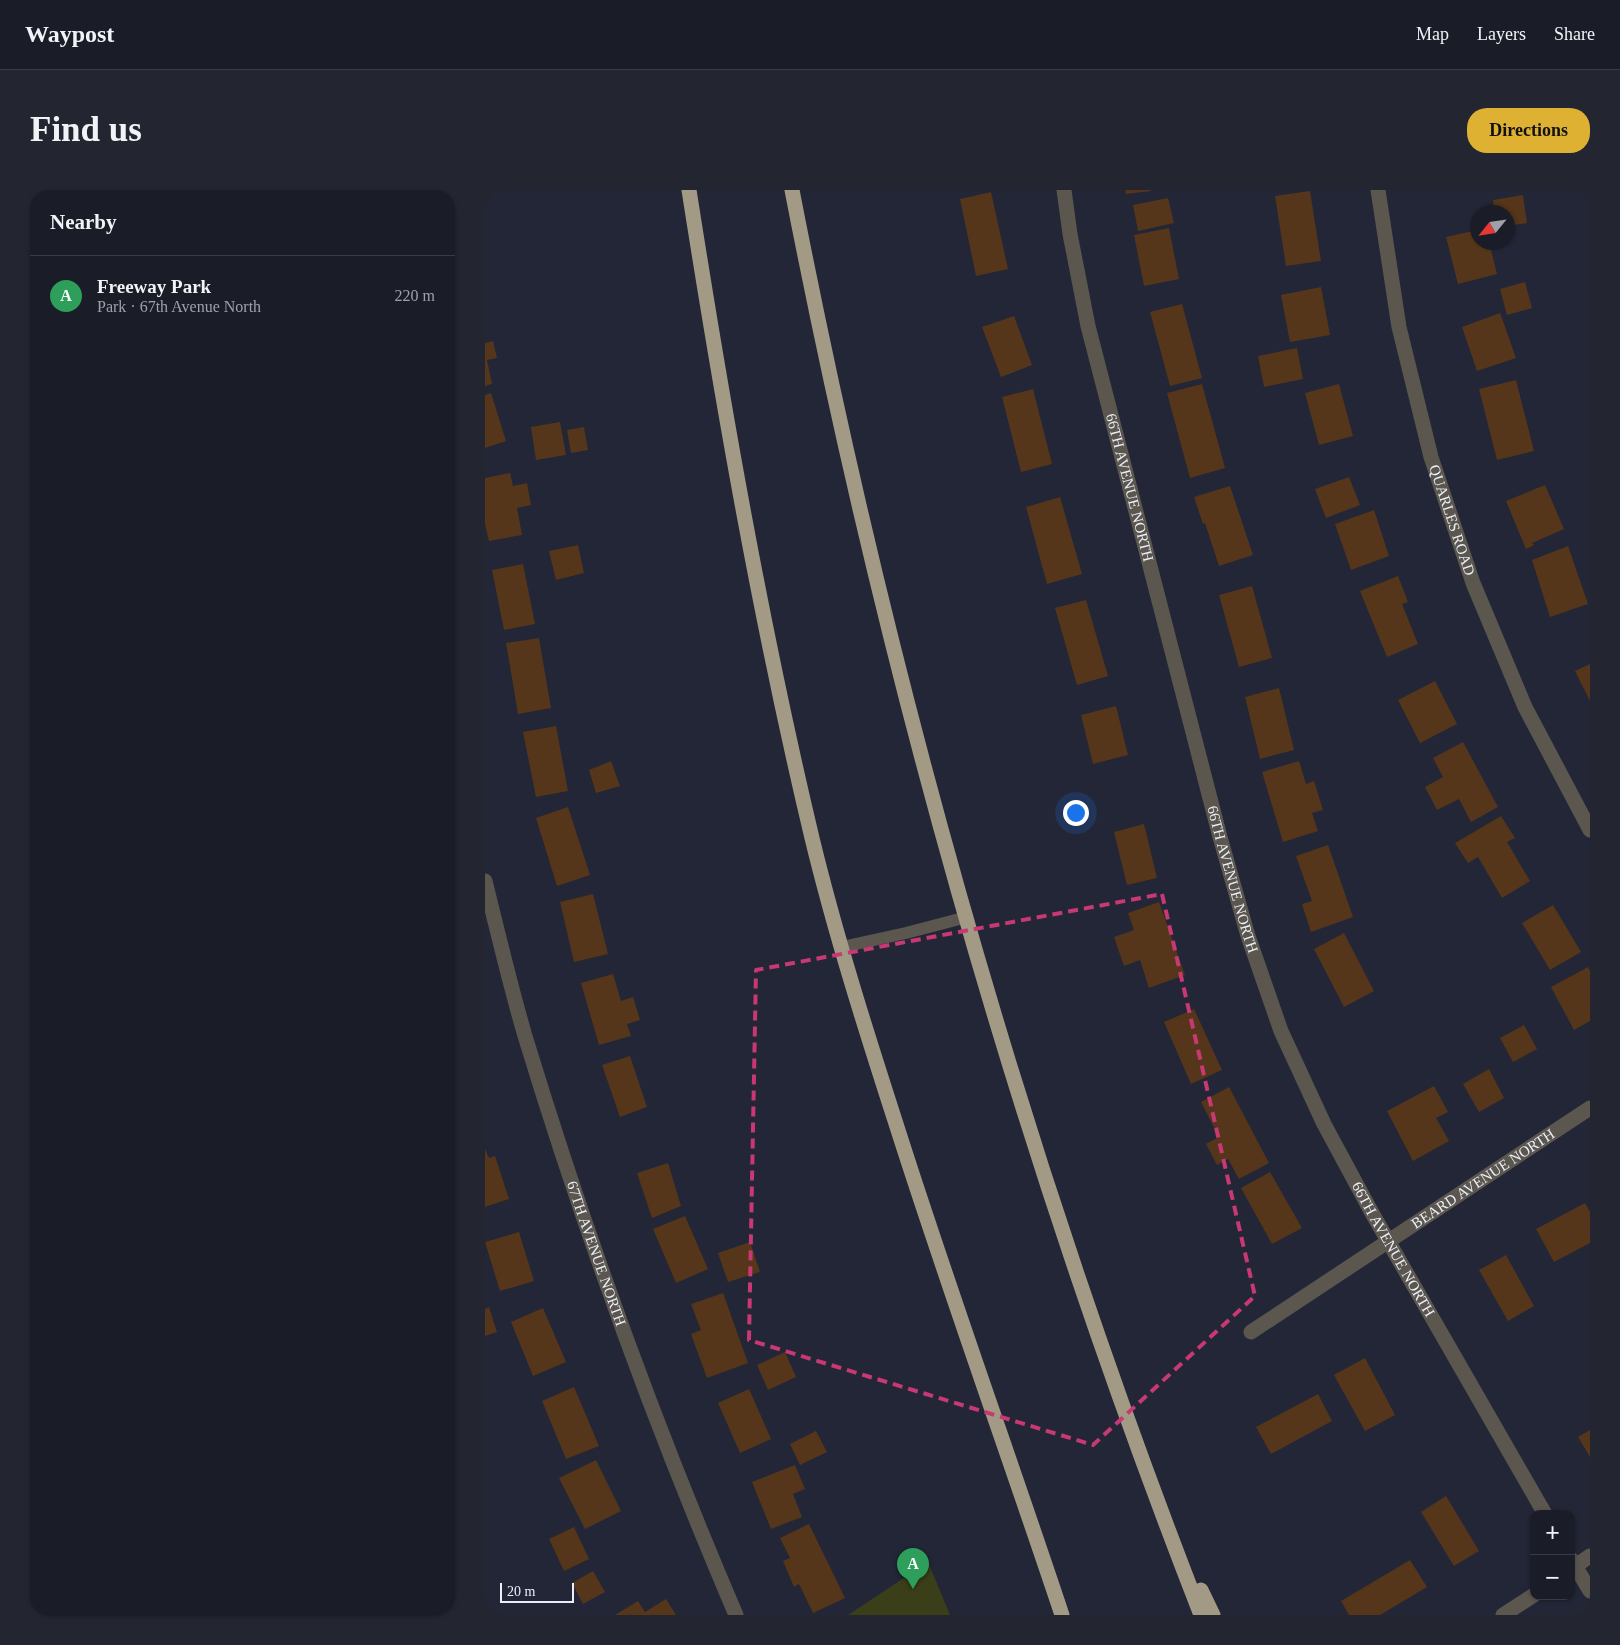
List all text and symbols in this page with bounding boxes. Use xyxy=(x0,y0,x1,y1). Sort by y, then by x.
text: Waypost xyxy=(25,21,114,47)
text: Map xyxy=(1416,24,1449,44)
text: Layers xyxy=(1477,24,1526,44)
text: Share xyxy=(1554,24,1595,44)
button: Directions xyxy=(1467,108,1590,153)
text: Find us xyxy=(30,110,142,149)
north arrow xyxy=(1470,205,1515,250)
text: Nearby xyxy=(50,210,117,234)
text: Freeway Park xyxy=(97,276,211,297)
text: A xyxy=(60,287,72,304)
text: 220 m xyxy=(395,287,435,304)
text: Park · 67th Avenue North xyxy=(97,298,261,315)
street label: 66TH AVENUE NORTH xyxy=(1103,412,1157,563)
street label: QUARLES ROAD xyxy=(1426,463,1478,578)
your location xyxy=(1063,800,1089,826)
street label: 66TH AVENUE NORTH xyxy=(1204,804,1261,955)
street label: BEARD AVENUE NORTH xyxy=(1408,1126,1558,1232)
street label: 67TH AVENUE NORTH xyxy=(564,1179,629,1328)
street label: 66TH AVENUE NORTH xyxy=(1349,1179,1438,1320)
map controls xyxy=(1530,1510,1575,1600)
button: + xyxy=(1530,1510,1575,1555)
pin: A xyxy=(897,1548,929,1589)
button: − xyxy=(1530,1555,1575,1600)
scale bar xyxy=(500,1580,574,1603)
text: 20 m xyxy=(507,1584,535,1599)

